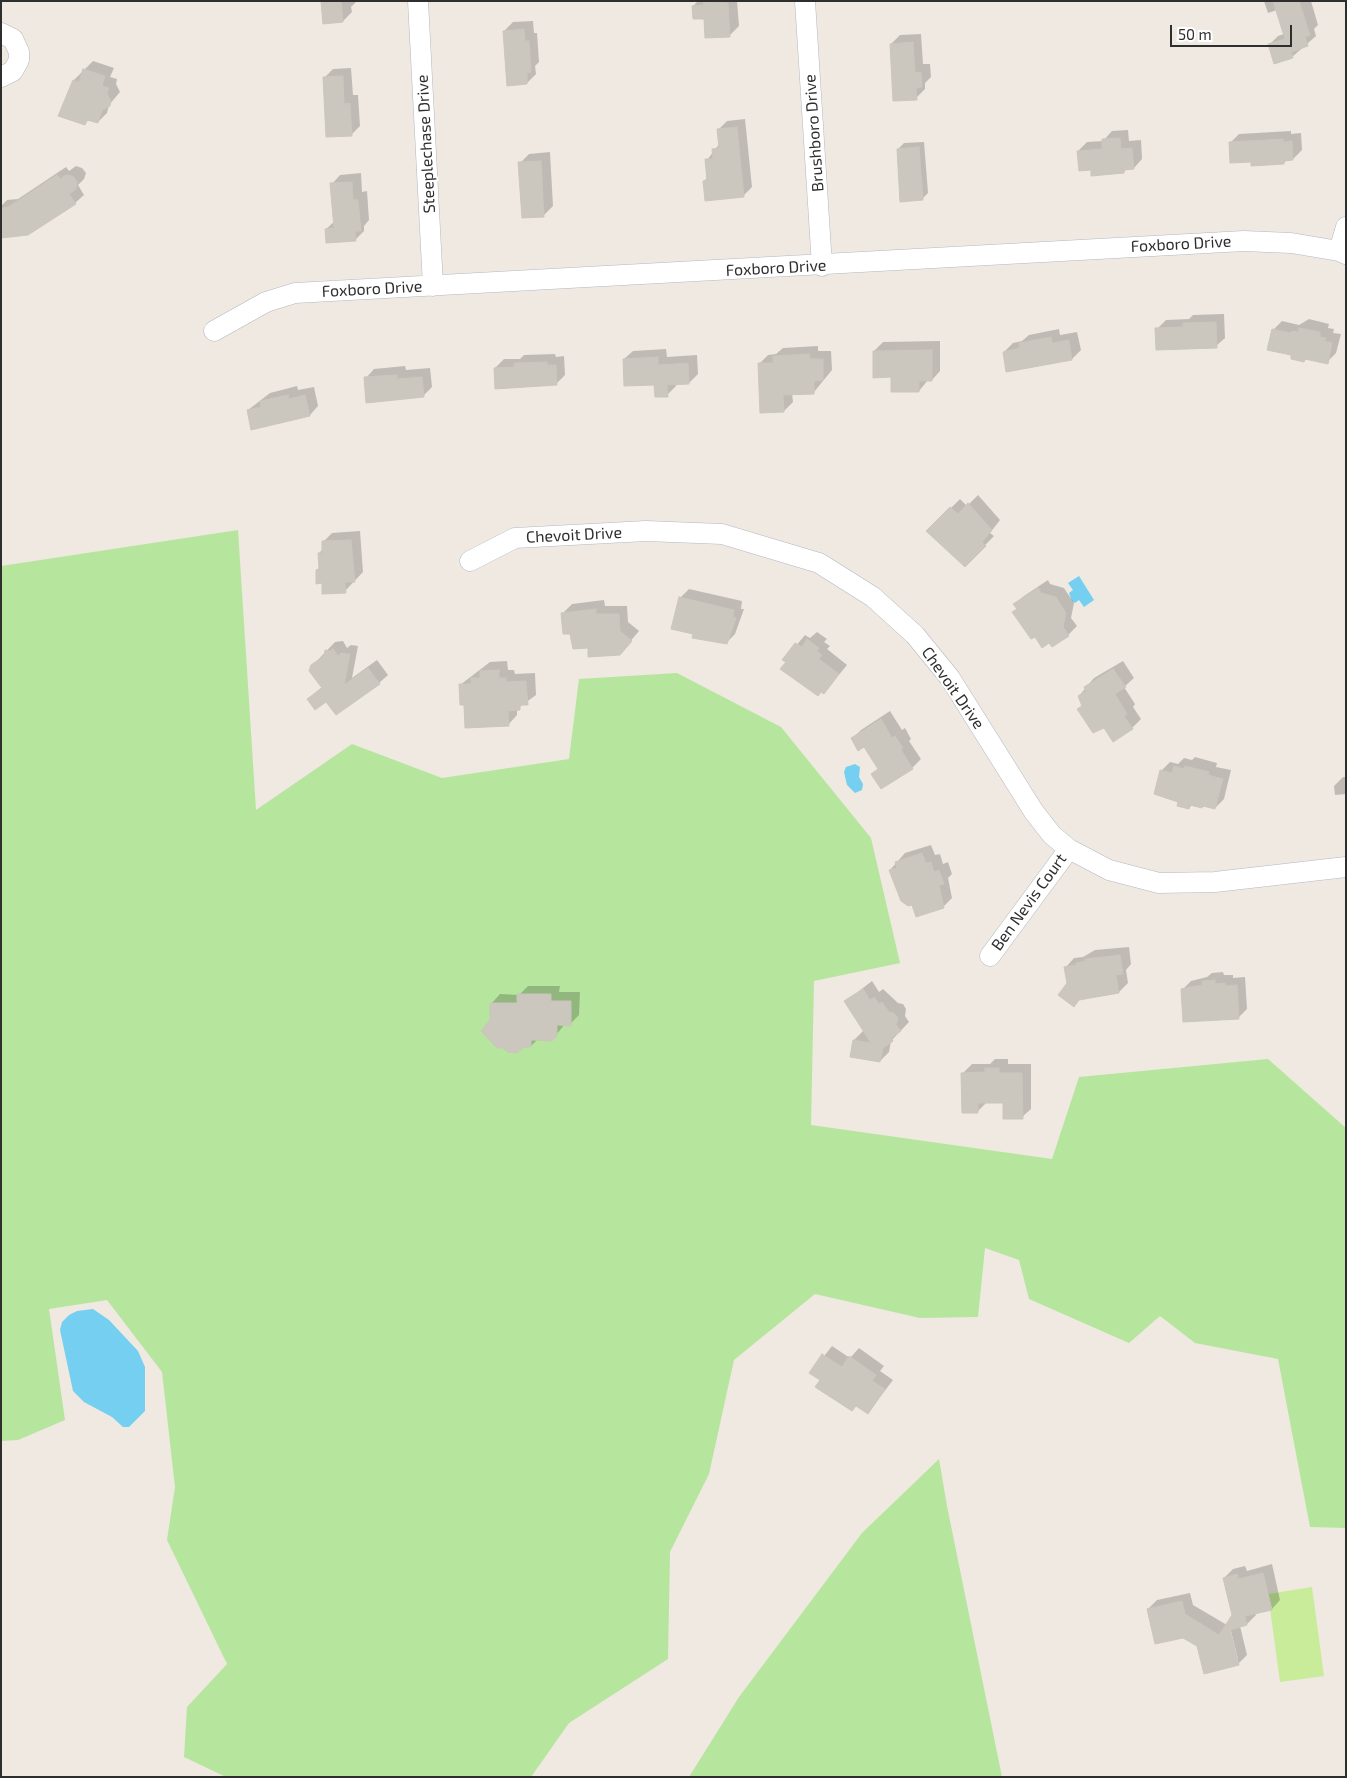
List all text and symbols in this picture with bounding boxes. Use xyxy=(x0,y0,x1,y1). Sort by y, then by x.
scale bar xyxy=(1172,15,1294,47)
text: 50 m xyxy=(1178,25,1212,43)
street label: Steeplechase Drive xyxy=(413,74,439,214)
street label: Brushboro Drive xyxy=(800,74,828,192)
street label: Foxboro Drive xyxy=(1130,232,1232,256)
street label: Foxboro Drive xyxy=(725,256,827,280)
street label: Foxboro Drive xyxy=(321,277,423,301)
street label: Chevoit Drive xyxy=(526,523,622,547)
street label: Chevoit Drive xyxy=(918,643,988,733)
street label: Ben Nevis Court xyxy=(987,850,1071,954)

